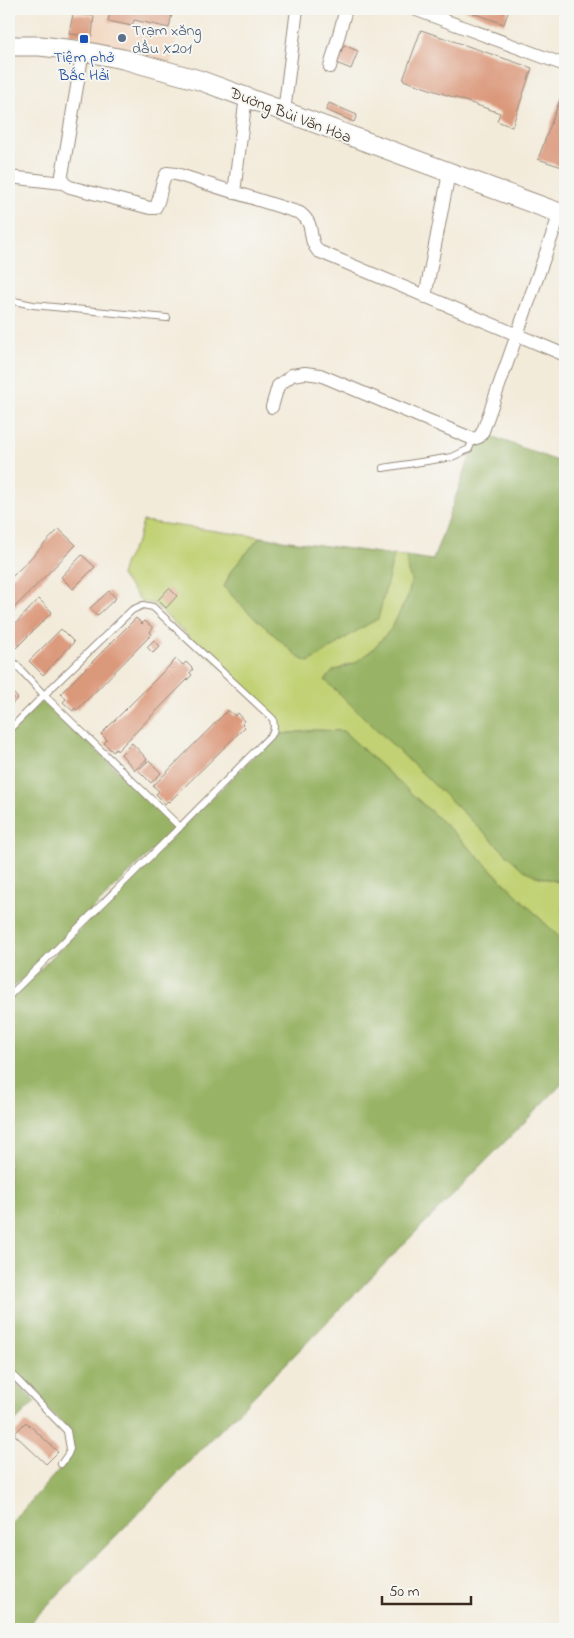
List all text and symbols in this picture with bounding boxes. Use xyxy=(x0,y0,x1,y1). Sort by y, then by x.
place label: Trạm xăng dầu X201 xyxy=(132,19,202,61)
marker: Trạm xăng dầu X201 xyxy=(116,32,128,44)
marker: Tiệm phở Bắc Hải xyxy=(78,33,90,45)
place label: Tiệm phở Bắc Hải xyxy=(54,46,114,88)
street label: Đường Bùi Văn Hòa xyxy=(225,81,355,150)
scale bar xyxy=(382,1573,470,1605)
text: 50 m xyxy=(389,1581,420,1603)

